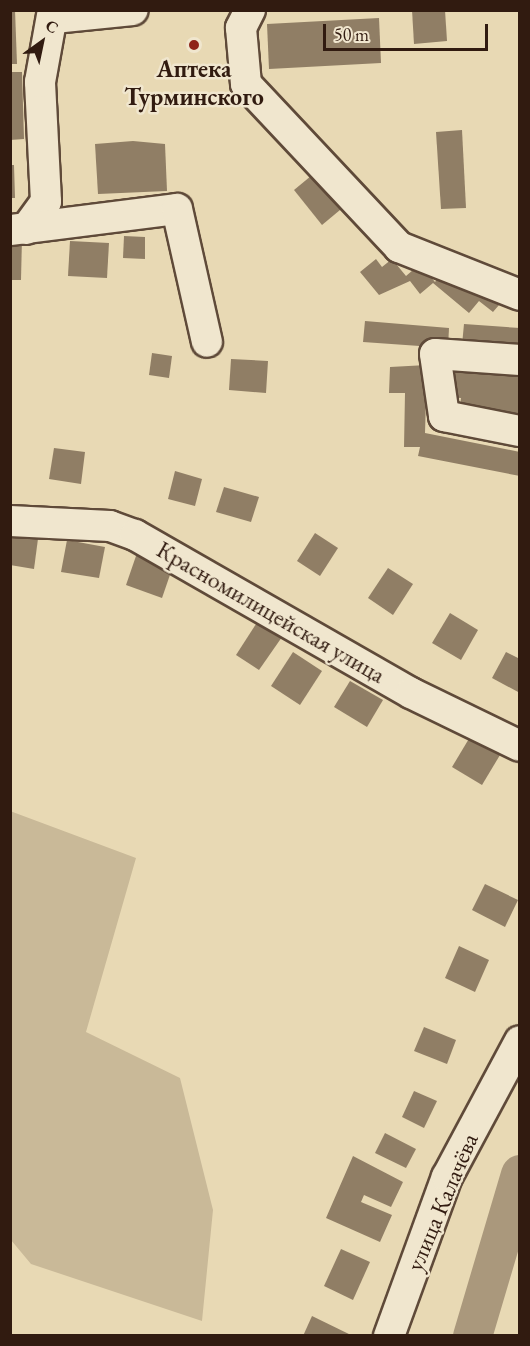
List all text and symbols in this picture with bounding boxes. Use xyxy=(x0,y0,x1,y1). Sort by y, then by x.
north arrow xyxy=(12,12,72,72)
scale bar xyxy=(326,12,491,50)
text: С xyxy=(42,15,63,38)
text: 50 m xyxy=(334,23,369,46)
marker: Аптека Турминского xyxy=(187,38,201,52)
place label: Аптека Турминского xyxy=(124,55,264,111)
street label: Красномилицейская улица xyxy=(152,535,390,689)
street label: улица Калачёва xyxy=(400,1129,484,1275)

